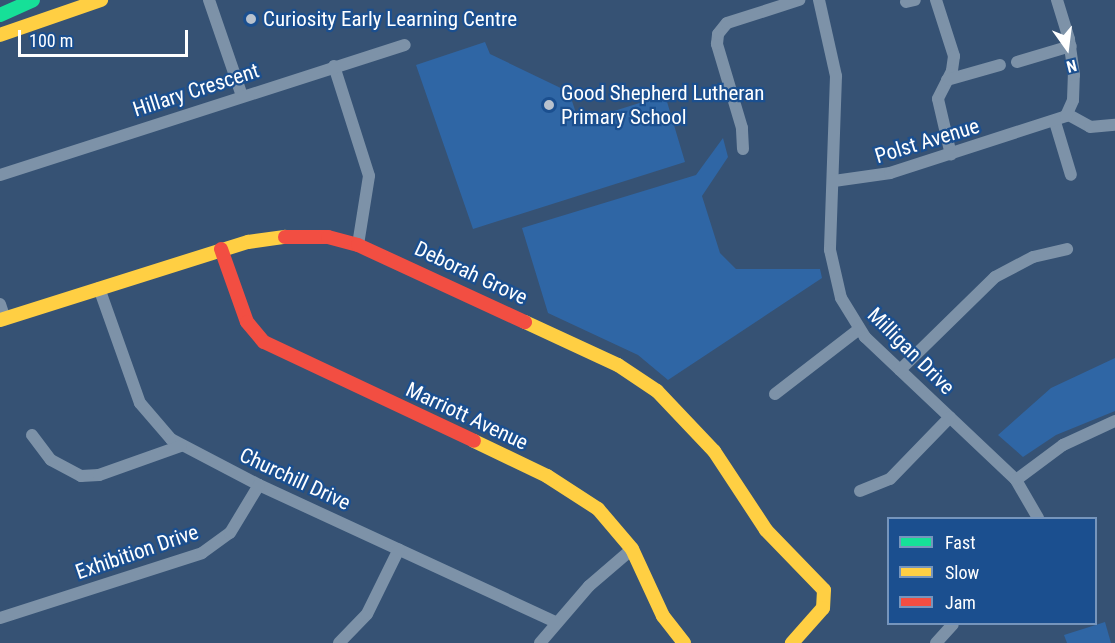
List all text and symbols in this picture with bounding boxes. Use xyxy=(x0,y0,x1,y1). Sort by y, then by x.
place label: Curiosity Early Learning Centre xyxy=(263,6,517,32)
marker: Curiosity Early Learning Centre xyxy=(244,12,258,26)
scale bar xyxy=(21,18,190,56)
north arrow xyxy=(1037,18,1097,78)
text: 100 m xyxy=(29,30,73,51)
text: N xyxy=(1064,56,1079,76)
street label: Hillary Crescent xyxy=(130,58,262,122)
place label: Good Shepherd Lutheran Primary School xyxy=(561,80,764,130)
marker: Good Shepherd Lutheran Primary School xyxy=(542,98,556,112)
street label: Polst Avenue xyxy=(872,113,982,169)
street label: Deborah Grove xyxy=(411,236,531,310)
street label: Milligan Drive xyxy=(862,302,960,400)
street label: Marriott Avenue xyxy=(402,377,532,455)
street label: Churchill Drive xyxy=(236,442,354,516)
legend xyxy=(887,517,1097,625)
street label: Exhibition Drive xyxy=(72,519,202,585)
text: Fast xyxy=(945,532,976,553)
text: Slow xyxy=(945,562,979,583)
text: Jam xyxy=(945,592,976,613)

